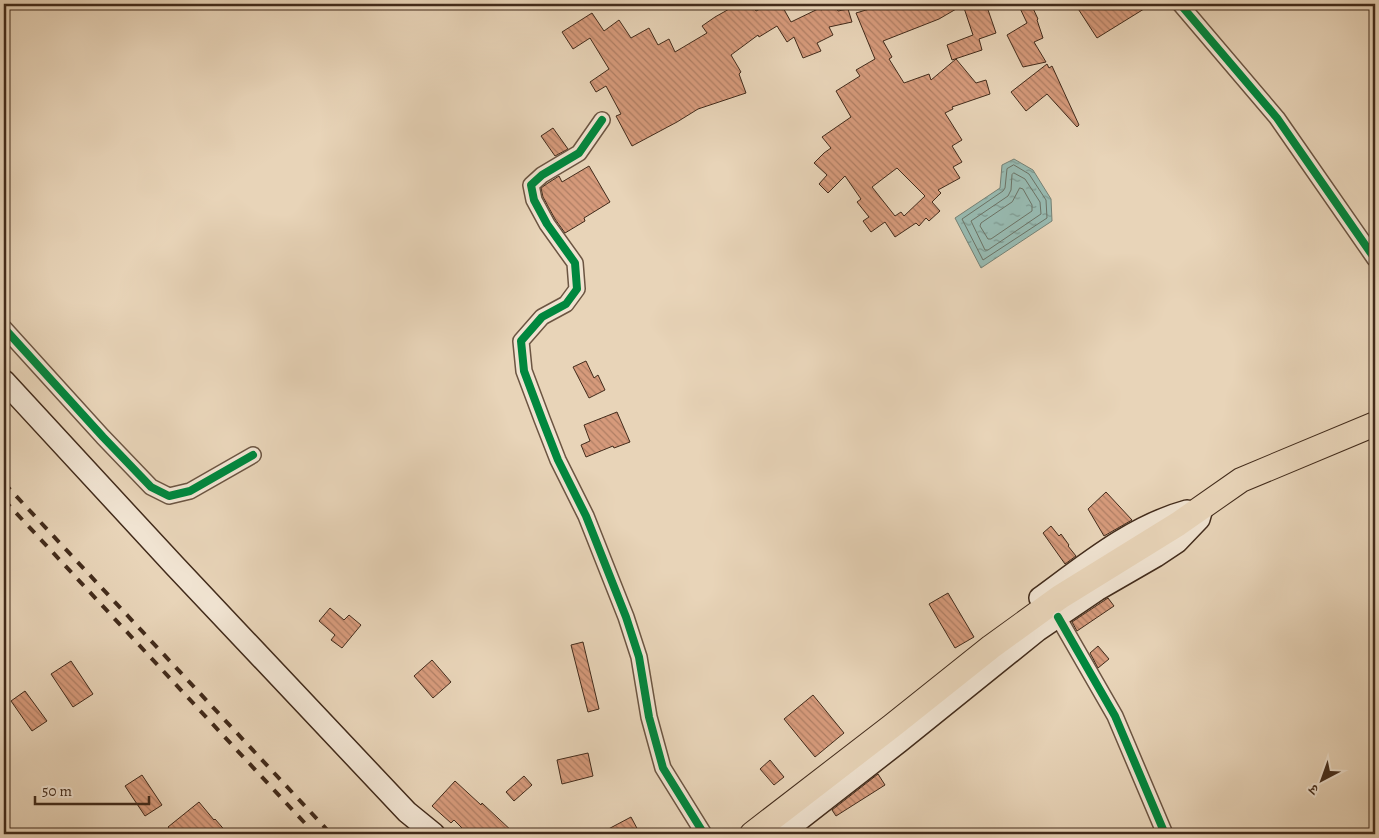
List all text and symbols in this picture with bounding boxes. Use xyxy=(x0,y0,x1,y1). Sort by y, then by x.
north arrow xyxy=(1296,756,1346,806)
scale bar xyxy=(35,773,149,805)
text: उ xyxy=(1304,779,1323,800)
text: 50 m xyxy=(42,781,72,801)

